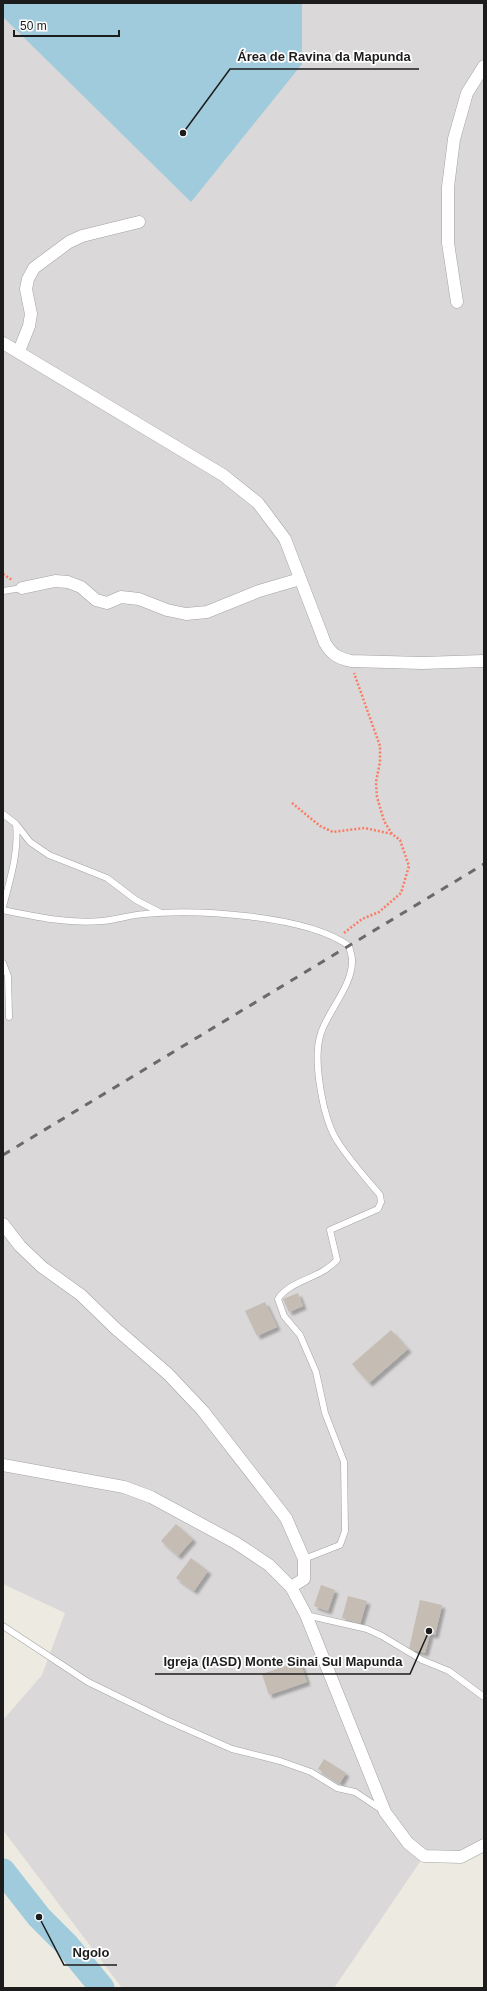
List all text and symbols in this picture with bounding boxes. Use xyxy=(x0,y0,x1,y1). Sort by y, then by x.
scale bar xyxy=(14,12,119,38)
text: 50 m xyxy=(20,19,47,33)
callout: Área de Ravina da Mapunda xyxy=(230,44,419,69)
text: Área de Ravina da Mapunda xyxy=(237,49,411,64)
callout: Igreja (IASD) Monte Sinai Sul Mapunda xyxy=(155,1649,410,1674)
text: Igreja (IASD) Monte Sinai Sul Mapunda xyxy=(163,1654,403,1669)
callout: Ngolo xyxy=(64,1940,117,1965)
text: Ngolo xyxy=(73,1945,109,1960)

